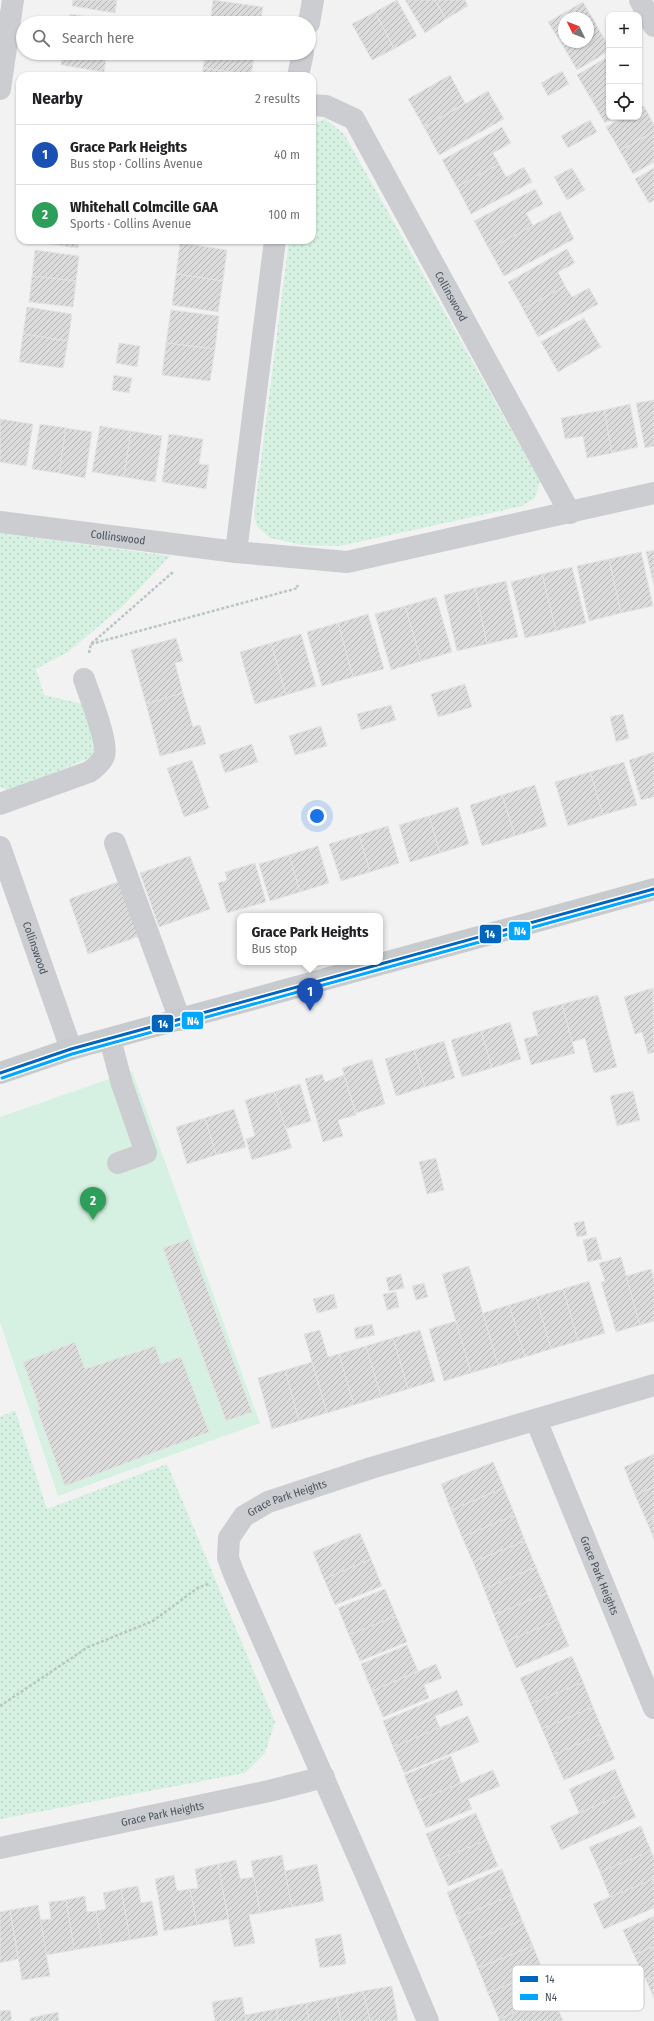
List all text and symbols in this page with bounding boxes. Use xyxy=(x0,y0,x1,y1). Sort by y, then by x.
north arrow xyxy=(558,12,594,48)
map controls xyxy=(606,12,642,120)
button: + xyxy=(606,12,642,48)
search box xyxy=(16,16,316,60)
icon: search xyxy=(30,27,52,49)
text: Search here xyxy=(62,29,134,47)
button: − xyxy=(606,48,642,84)
button: locate xyxy=(606,84,642,120)
text: Nearby xyxy=(32,88,83,109)
text: 2 results xyxy=(255,91,300,106)
text: Grace Park Heights xyxy=(70,138,187,156)
text: 1 xyxy=(42,147,48,162)
text: 40 m xyxy=(274,147,300,162)
text: Bus stop · Collins Avenue xyxy=(70,156,203,171)
text: Whitehall Colmcille GAA xyxy=(70,198,218,216)
text: 2 xyxy=(42,207,48,222)
text: 100 m xyxy=(268,207,300,222)
text: Sports · Collins Avenue xyxy=(70,216,191,231)
street label: Collinswood xyxy=(432,269,470,324)
street label: Collinswood xyxy=(90,528,146,547)
your location xyxy=(307,806,327,826)
popup xyxy=(237,913,383,965)
street label: Collinswood xyxy=(20,920,50,976)
line badge: N4 xyxy=(508,921,531,941)
text: Grace Park Heights xyxy=(251,923,369,941)
line badge: 14 xyxy=(479,924,502,944)
text: N4 xyxy=(514,925,526,938)
text: 14 xyxy=(485,928,495,941)
text: Bus stop xyxy=(251,941,297,956)
pin: 1 xyxy=(297,978,323,1011)
line badge: N4 xyxy=(181,1011,204,1030)
line badge: 14 xyxy=(151,1014,174,1033)
text: N4 xyxy=(187,1015,199,1028)
text: 14 xyxy=(158,1018,168,1031)
pin: 2 xyxy=(80,1187,106,1220)
street label: Grace Park Heights xyxy=(245,1477,329,1520)
street label: Grace Park Heights xyxy=(577,1534,621,1617)
street label: Grace Park Heights xyxy=(120,1799,205,1829)
legend xyxy=(512,1965,644,2011)
text: 14 xyxy=(545,1973,555,1986)
text: N4 xyxy=(545,1991,558,2004)

